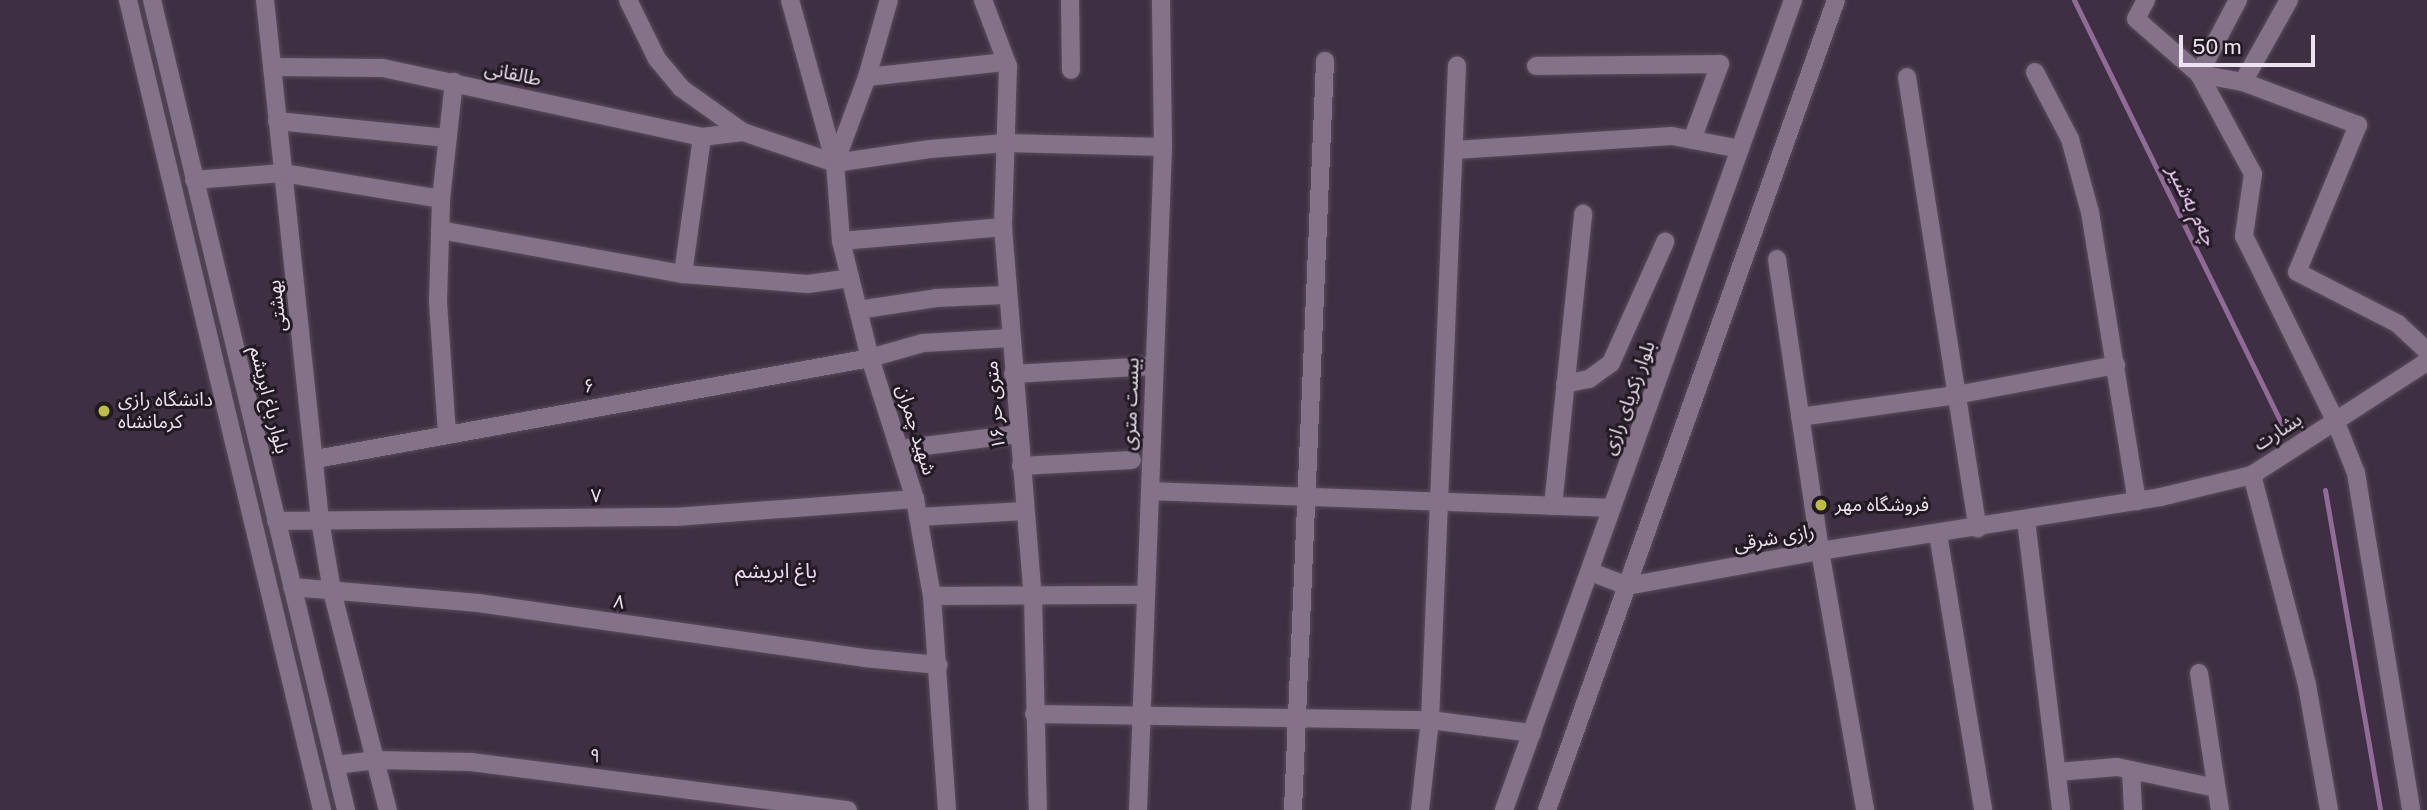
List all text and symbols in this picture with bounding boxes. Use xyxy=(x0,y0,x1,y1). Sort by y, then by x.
scale bar xyxy=(2182,21,2318,65)
text: 50 m xyxy=(2192,34,2242,59)
street label: طالقانی xyxy=(483,57,543,91)
water label: چەم بەشیر xyxy=(2162,161,2222,249)
street label: بهشتی xyxy=(263,279,291,333)
street label: بلوار زکریای رازی xyxy=(1598,338,1660,458)
street label: بلوار باغ ابریشم xyxy=(245,344,293,456)
street label: بیست متری xyxy=(1118,357,1144,451)
street label: ۱۶ متری حر xyxy=(980,360,1010,450)
street label: ۶ xyxy=(582,374,596,398)
street label: شهید چمران xyxy=(891,382,941,478)
place label: دانشگاه رازی کرمانشاه xyxy=(118,389,213,433)
marker: دانشگاه رازی کرمانشاه xyxy=(96,403,112,419)
street label: بشارت xyxy=(2250,408,2306,456)
street label: ۷ xyxy=(590,485,602,507)
place label: فروشگاه مهر xyxy=(1835,494,1929,516)
marker: فروشگاه مهر xyxy=(1813,497,1829,513)
street label: رازی شرقی xyxy=(1732,520,1816,556)
district label: باغ ابریشم xyxy=(735,558,817,584)
street label: ۸ xyxy=(612,590,626,614)
street label: ۹ xyxy=(588,744,602,768)

